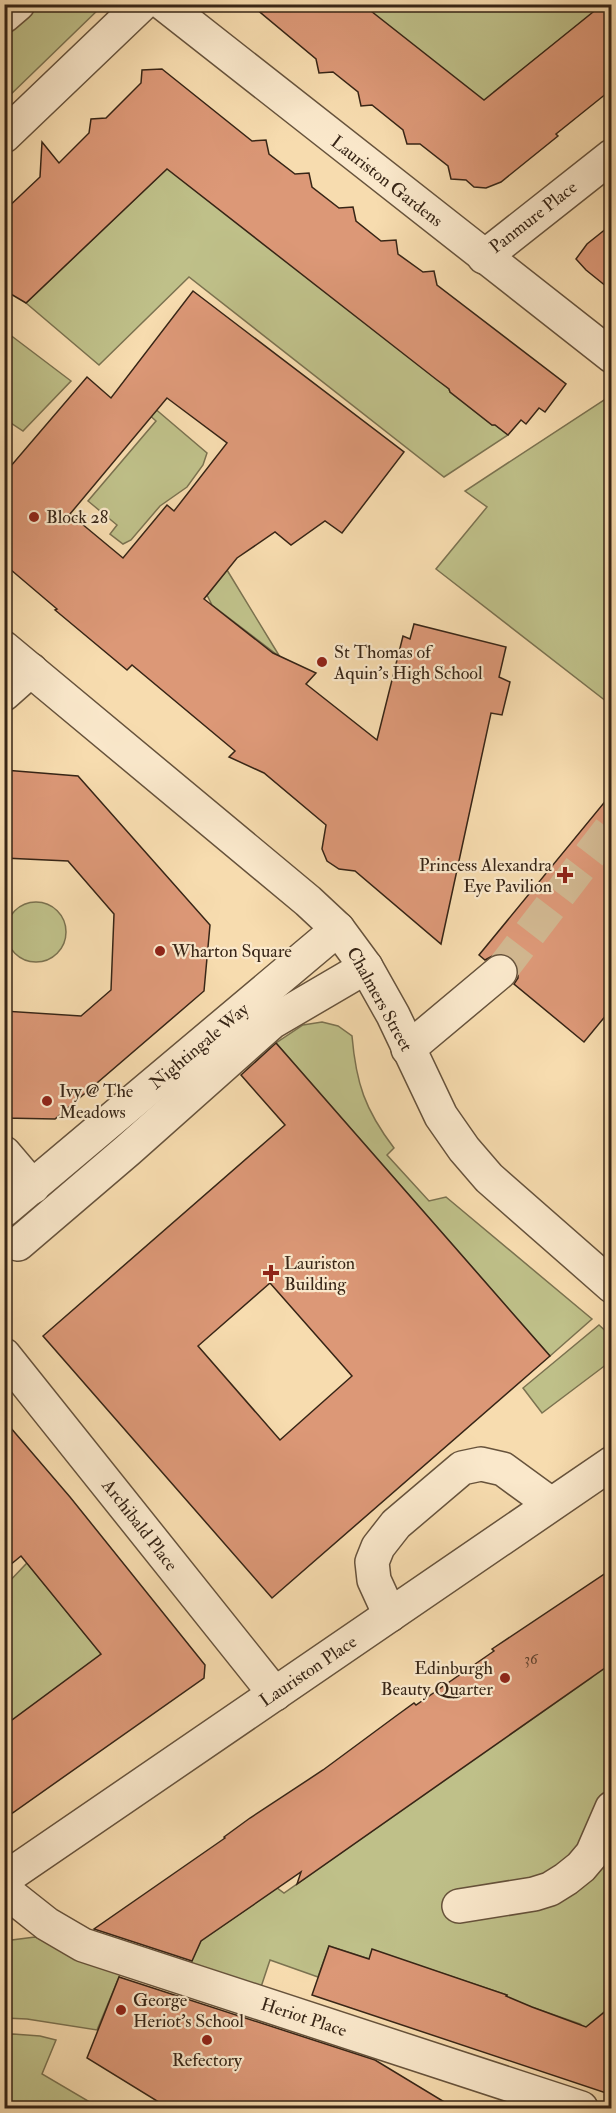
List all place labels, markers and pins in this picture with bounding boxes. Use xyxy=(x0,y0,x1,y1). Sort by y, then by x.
place label: Block 28 xyxy=(46,506,108,529)
marker: Block 28 xyxy=(27,510,41,524)
place label: St Thomas of Aquin's High School xyxy=(333,641,483,685)
marker: St Thomas of Aquin's High School xyxy=(315,655,329,669)
place label: Princess Alexandra Eye Pavilion xyxy=(419,854,553,898)
marker: Princess Alexandra Eye Pavilion xyxy=(556,866,574,884)
place label: Wharton Square xyxy=(171,940,292,963)
marker: Wharton Square xyxy=(153,944,167,958)
place label: Ivy @ The Meadows xyxy=(59,1080,134,1124)
marker: Ivy @ The Meadows xyxy=(40,1094,54,1108)
place label: Lauriston Building xyxy=(284,1252,355,1296)
marker: Lauriston Building xyxy=(262,1264,280,1282)
place label: Edinburgh Beauty Quarter xyxy=(381,1657,494,1701)
marker: Edinburgh Beauty Quarter xyxy=(498,1671,512,1685)
place label: George Heriot's School xyxy=(133,1989,244,2033)
marker: George Heriot's School xyxy=(114,2003,128,2017)
marker: Refectory xyxy=(200,2033,214,2047)
place label: Refectory xyxy=(172,2049,243,2072)

